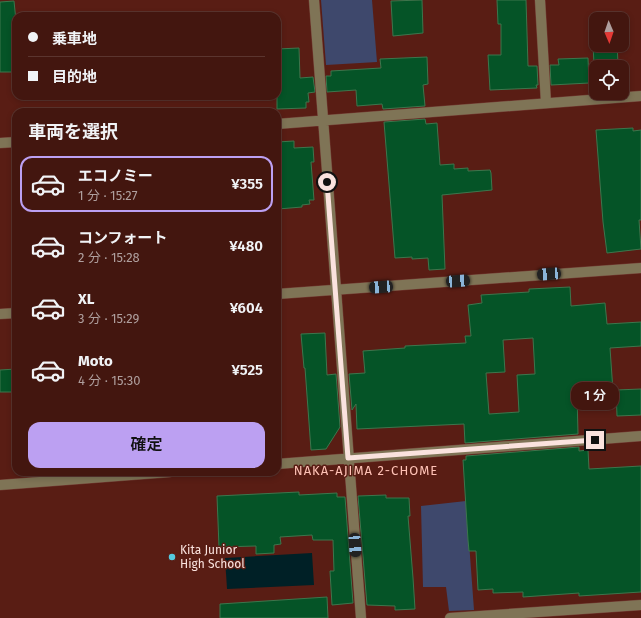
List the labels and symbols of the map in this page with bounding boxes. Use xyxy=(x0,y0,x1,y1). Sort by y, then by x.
north arrow xyxy=(589,12,629,52)
route start xyxy=(318,173,336,191)
car xyxy=(537,267,561,281)
car xyxy=(446,274,470,288)
car xyxy=(369,280,393,294)
callout: 1 分 xyxy=(571,382,619,410)
route end xyxy=(586,431,604,449)
district label: NAKA-AJIMA 2-CHOME xyxy=(294,463,438,478)
car xyxy=(348,533,362,557)
place label: Kita Junior High School xyxy=(180,543,245,571)
marker: Kita Junior High School xyxy=(167,552,177,562)

